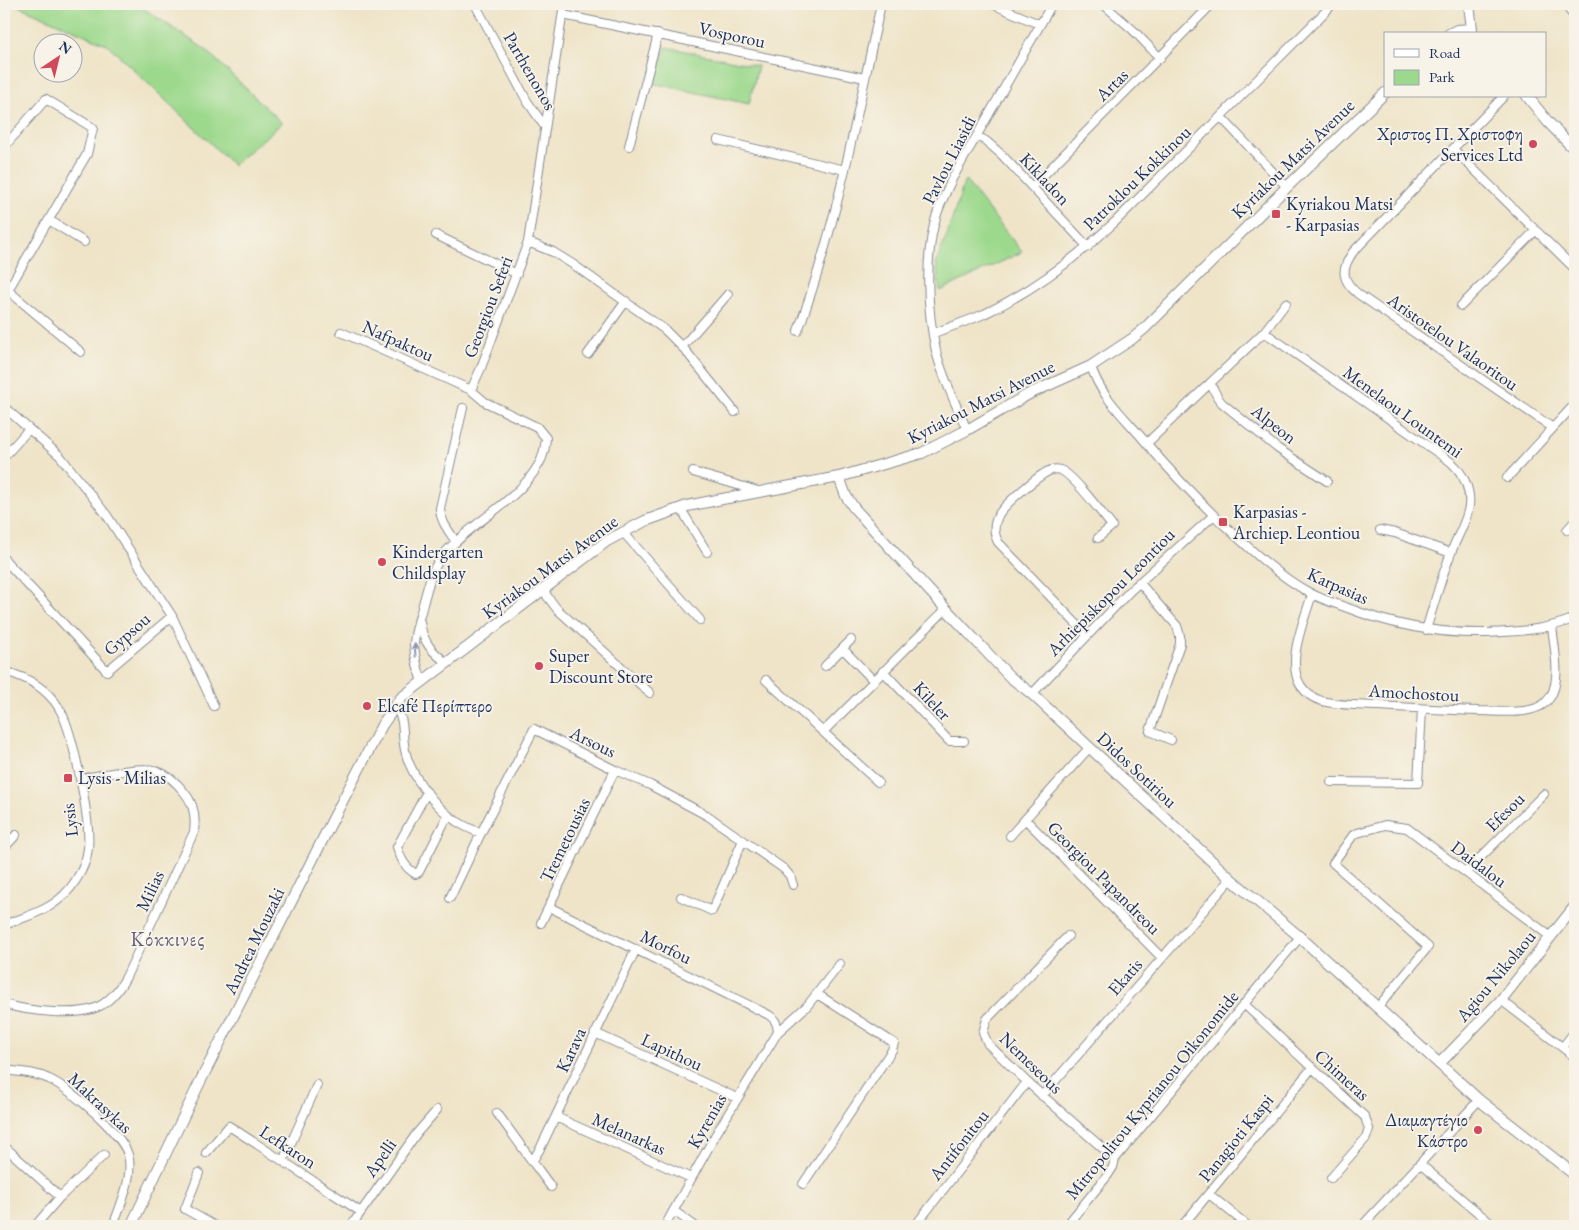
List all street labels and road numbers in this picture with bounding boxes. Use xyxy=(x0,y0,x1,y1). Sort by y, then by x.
street label: Vosporou xyxy=(697,16,768,53)
street label: Parthenonos xyxy=(499,27,562,114)
street label: Artas xyxy=(1090,63,1133,107)
street label: Kyriakou Matsi Avenue xyxy=(1226,94,1359,223)
street label: Pavlou Liasidi xyxy=(917,111,981,208)
street label: Patroklou Kokkinou xyxy=(1078,120,1196,235)
street label: Kikladon xyxy=(1015,147,1076,210)
street label: Georgiou Seferi xyxy=(458,252,518,361)
street label: Aristotelou Valaoritou xyxy=(1383,287,1524,396)
street label: Nafpaktou xyxy=(359,315,438,367)
street label: Kyriakou Matsi Avenue xyxy=(903,354,1058,449)
street label: Menelaou Lountemi xyxy=(1339,360,1468,463)
street label: Alpeon xyxy=(1246,398,1302,449)
street label: Kyriakou Matsi Avenue xyxy=(477,510,622,624)
street label: Arhiepiskopou Leontiou xyxy=(1041,522,1180,661)
street label: Karpasias xyxy=(1304,562,1373,609)
street label: Gypsou xyxy=(99,607,155,660)
street label: Kileler xyxy=(908,676,956,725)
street label: Amochostou xyxy=(1367,679,1460,706)
street label: Arsous xyxy=(565,720,620,763)
street label: Didos Sotiriou xyxy=(1092,727,1183,813)
street label: Efesou xyxy=(1480,787,1530,836)
street label: Tremetousias xyxy=(534,793,595,886)
street label: Lysis xyxy=(56,802,83,838)
street label: Georgiou Papandreou xyxy=(1043,816,1166,940)
street label: Daidalou xyxy=(1447,835,1512,892)
street label: Milias xyxy=(130,867,169,915)
street label: Andrea Mouzaki xyxy=(217,883,290,999)
street label: Morfou xyxy=(637,924,696,969)
street label: Agiou Nikolaou xyxy=(1450,925,1541,1027)
street label: Ekatis xyxy=(1102,953,1147,1000)
street label: Mitropolitou Kyprianou Oikonomide xyxy=(1060,985,1243,1204)
street label: Karava xyxy=(550,1023,591,1076)
street label: Lapithou xyxy=(638,1027,707,1076)
street label: Nemeseous xyxy=(995,1027,1068,1099)
street label: Chimeras xyxy=(1310,1044,1375,1106)
street label: Makrasykas xyxy=(63,1067,137,1138)
street label: Kyrenias xyxy=(682,1089,732,1153)
street label: Panagioti Kaspi xyxy=(1193,1089,1278,1186)
street label: Antifonitou xyxy=(923,1104,994,1186)
street label: Melanarkas xyxy=(589,1107,670,1160)
street label: Lefkaron xyxy=(255,1120,321,1174)
street label: Apelli xyxy=(358,1133,401,1182)

